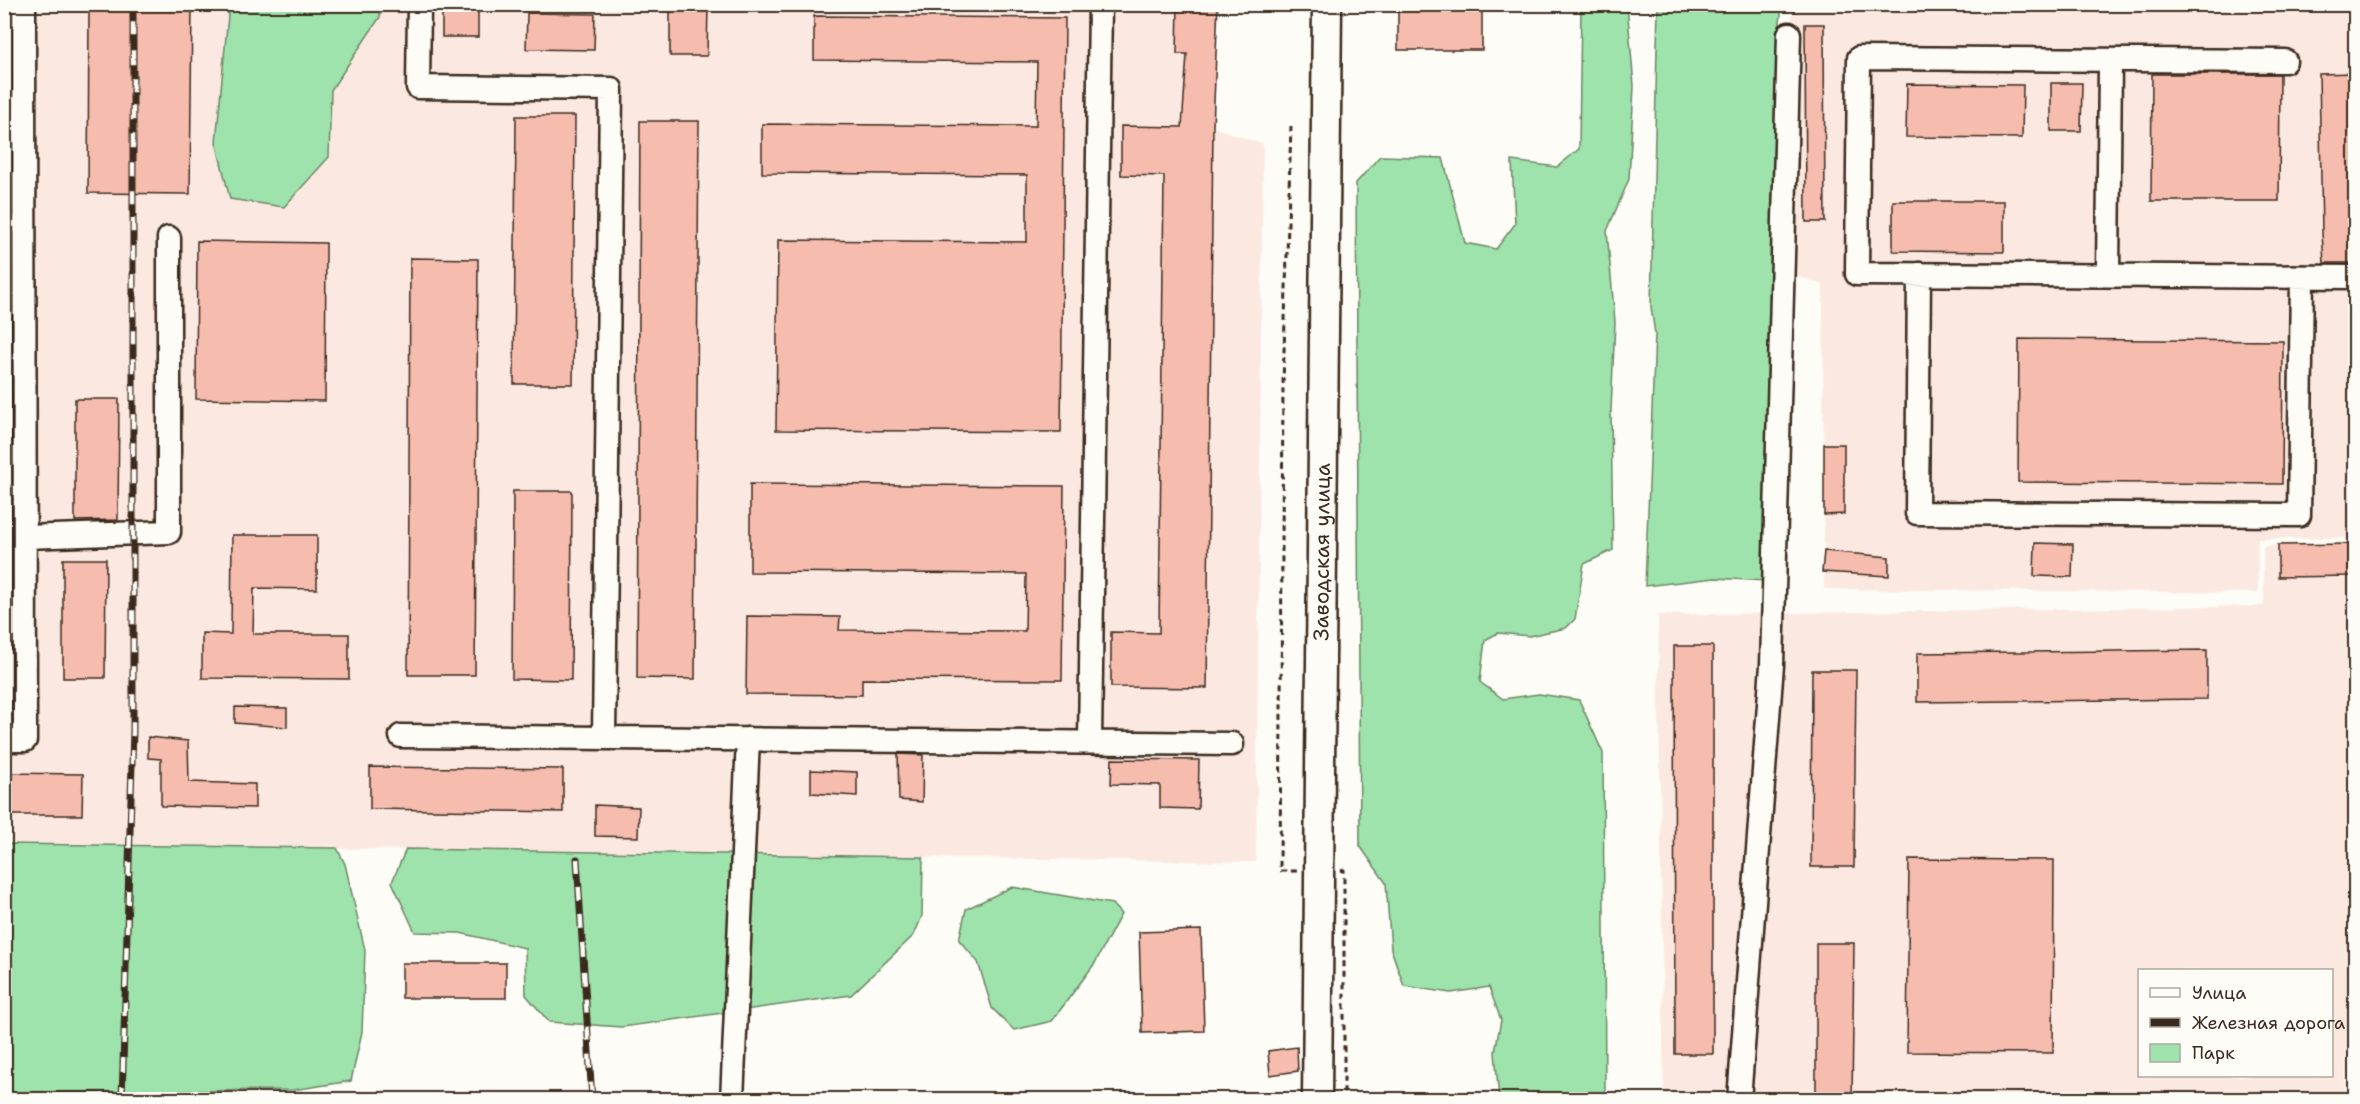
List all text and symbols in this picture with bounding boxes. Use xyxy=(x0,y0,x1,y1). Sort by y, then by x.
street label: Заводская улица xyxy=(1307,463,1337,641)
legend xyxy=(2138,969,2333,1077)
text: Улица xyxy=(2192,981,2246,1005)
text: Железная дорога xyxy=(2192,1011,2345,1035)
text: Парк xyxy=(2192,1041,2235,1065)

